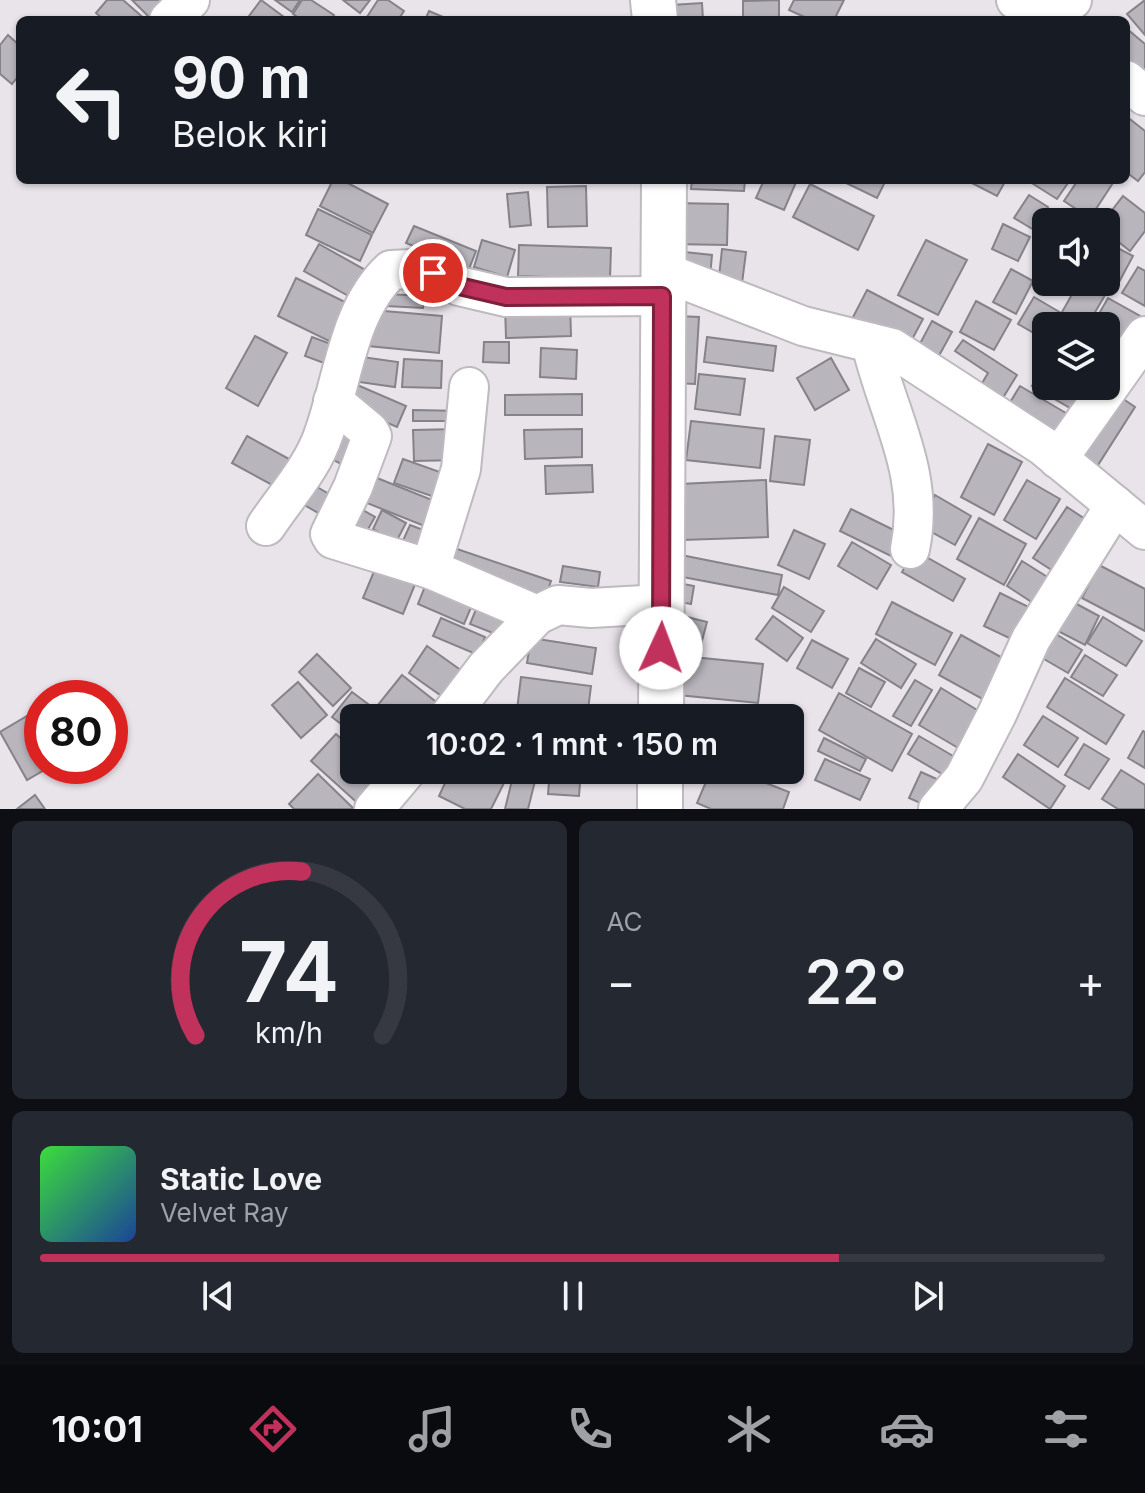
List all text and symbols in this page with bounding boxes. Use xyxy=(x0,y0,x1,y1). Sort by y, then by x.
text: 90 m xyxy=(172,44,311,112)
icon: left xyxy=(40,48,144,152)
text: Belok kiri xyxy=(172,112,328,156)
map controls xyxy=(1032,208,1120,400)
button: sound xyxy=(1032,208,1120,296)
pin xyxy=(399,239,467,307)
icon: arrive xyxy=(411,251,455,295)
button: layers xyxy=(1032,312,1120,400)
position arrow xyxy=(619,606,703,690)
speed limit sign: 80 xyxy=(24,680,128,784)
text: 10:02 · 1 mnt · 150 m xyxy=(426,726,718,762)
text: AC xyxy=(607,906,643,937)
text: 74 xyxy=(239,921,339,1022)
text: 22° xyxy=(805,946,907,1018)
text: − xyxy=(607,955,636,1009)
text: + xyxy=(1076,955,1105,1009)
text: km/h xyxy=(255,1015,323,1050)
text: Static Love xyxy=(160,1161,322,1197)
text: Velvet Ray xyxy=(160,1197,289,1228)
icon: previous xyxy=(196,1274,240,1318)
icon: pause xyxy=(551,1274,595,1318)
icon: next xyxy=(906,1274,950,1318)
icon: directions xyxy=(245,1401,301,1457)
icon: music xyxy=(404,1401,460,1457)
icon: phone xyxy=(562,1401,618,1457)
icon: climate xyxy=(721,1401,777,1457)
icon: car xyxy=(879,1401,935,1457)
icon: filters xyxy=(1038,1401,1094,1457)
text: 10:01 xyxy=(51,1407,143,1451)

